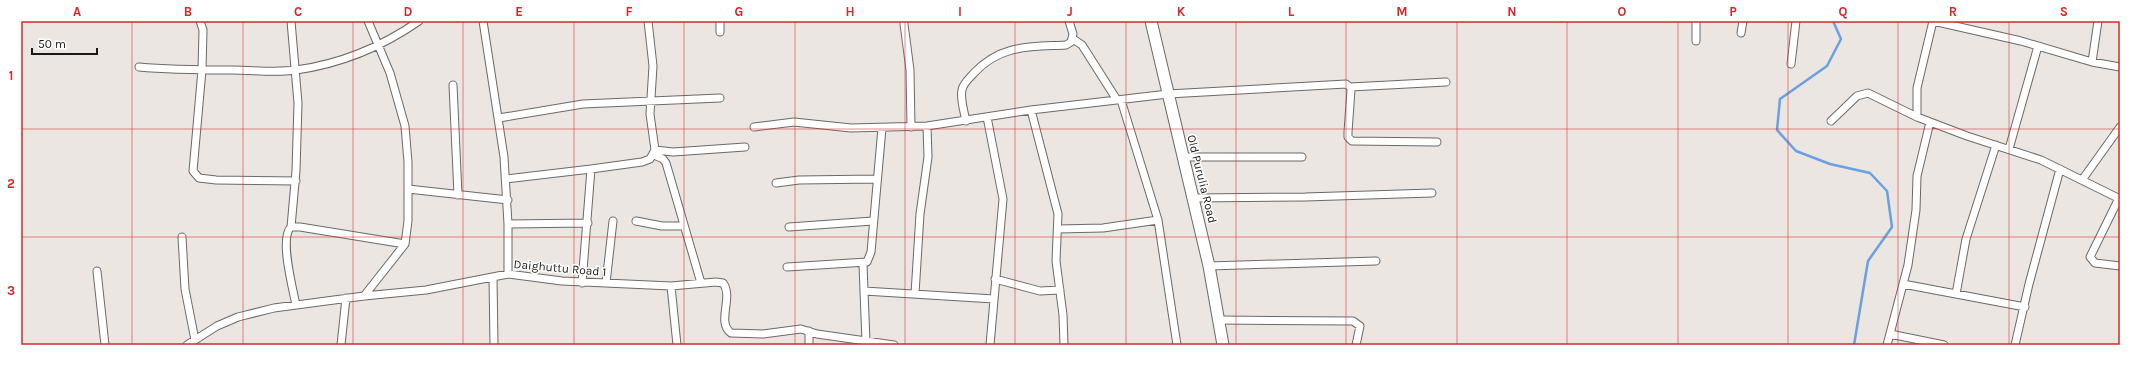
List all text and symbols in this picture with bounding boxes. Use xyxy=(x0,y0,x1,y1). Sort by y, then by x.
text: A xyxy=(73,4,81,19)
text: B xyxy=(184,4,192,19)
text: C xyxy=(294,4,302,19)
text: D xyxy=(404,4,413,19)
text: E xyxy=(515,4,523,19)
text: F xyxy=(625,4,633,19)
text: G xyxy=(735,4,743,19)
text: H xyxy=(845,4,855,19)
text: I xyxy=(958,4,962,19)
text: J xyxy=(1067,4,1073,19)
text: K xyxy=(1177,4,1186,19)
text: L xyxy=(1288,4,1295,19)
text: M xyxy=(1396,4,1408,19)
text: N xyxy=(1507,4,1517,19)
text: O xyxy=(1618,4,1627,19)
text: P xyxy=(1729,4,1737,19)
text: Q xyxy=(1839,4,1848,19)
text: R xyxy=(1949,4,1957,19)
text: S xyxy=(2060,4,2068,19)
scale bar xyxy=(32,30,97,56)
text: 50 m xyxy=(38,37,66,51)
text: 1 xyxy=(9,68,13,83)
street label: Old Purulia Road xyxy=(1184,133,1220,225)
text: 2 xyxy=(7,176,15,191)
street label: Daighuttu Road 1 xyxy=(513,257,607,279)
text: 3 xyxy=(7,283,15,298)

